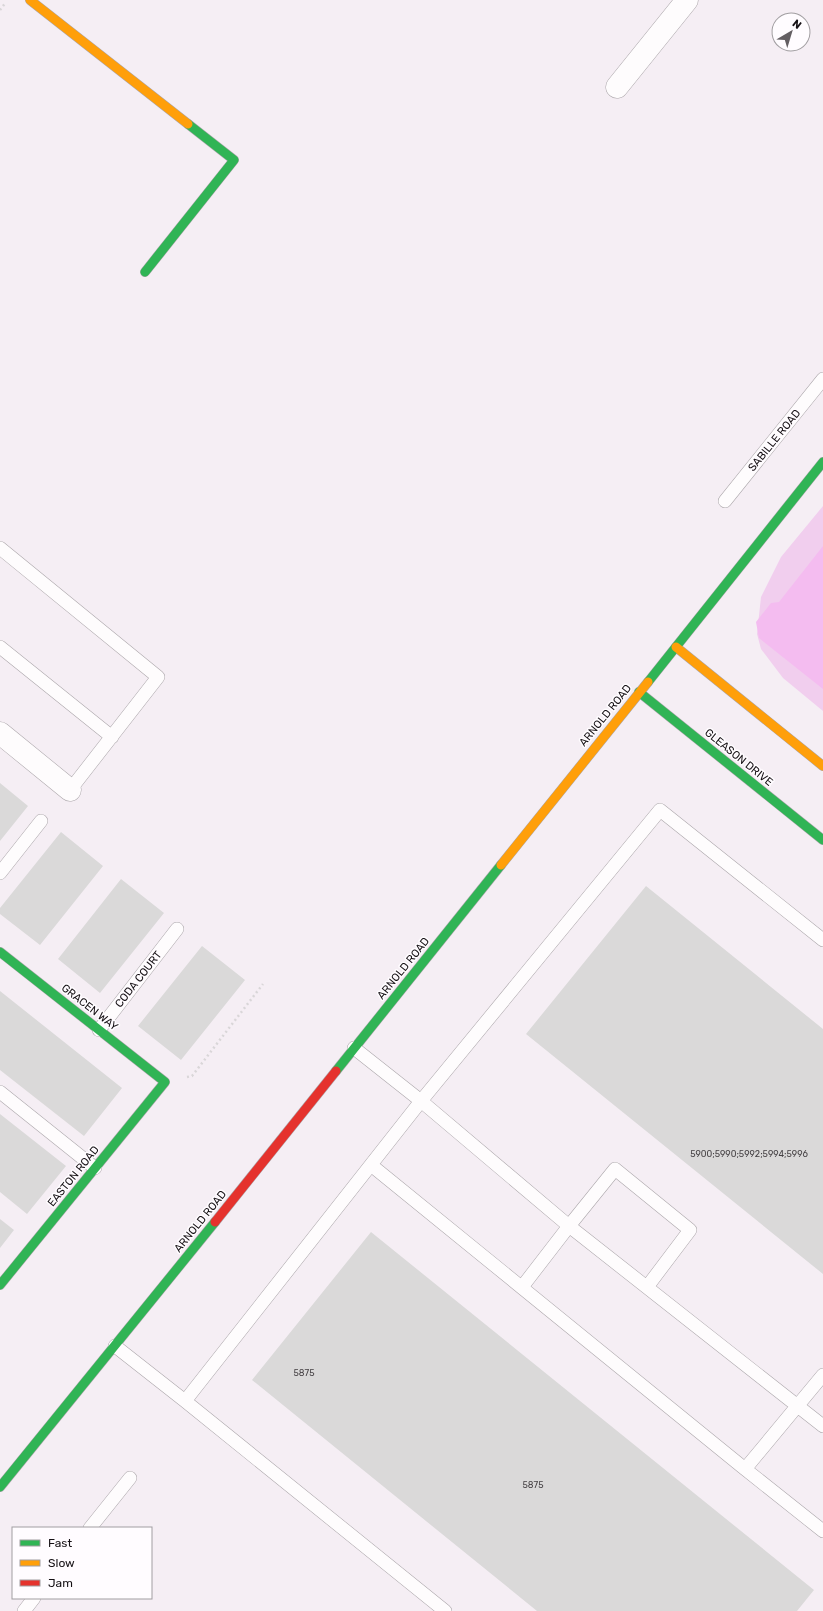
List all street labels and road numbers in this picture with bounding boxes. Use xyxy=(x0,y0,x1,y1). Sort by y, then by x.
street label: SABILLE ROAD xyxy=(746,407,803,474)
street label: ARNOLD ROAD xyxy=(577,682,634,749)
street label: GLEASON DRIVE xyxy=(702,726,776,789)
street label: ARNOLD ROAD xyxy=(375,935,432,1002)
street label: CODA COURT xyxy=(112,948,165,1010)
street label: GRACEN WAY xyxy=(59,981,121,1034)
street label: EASTON ROAD xyxy=(45,1143,102,1209)
street label: ARNOLD ROAD xyxy=(172,1188,229,1255)

